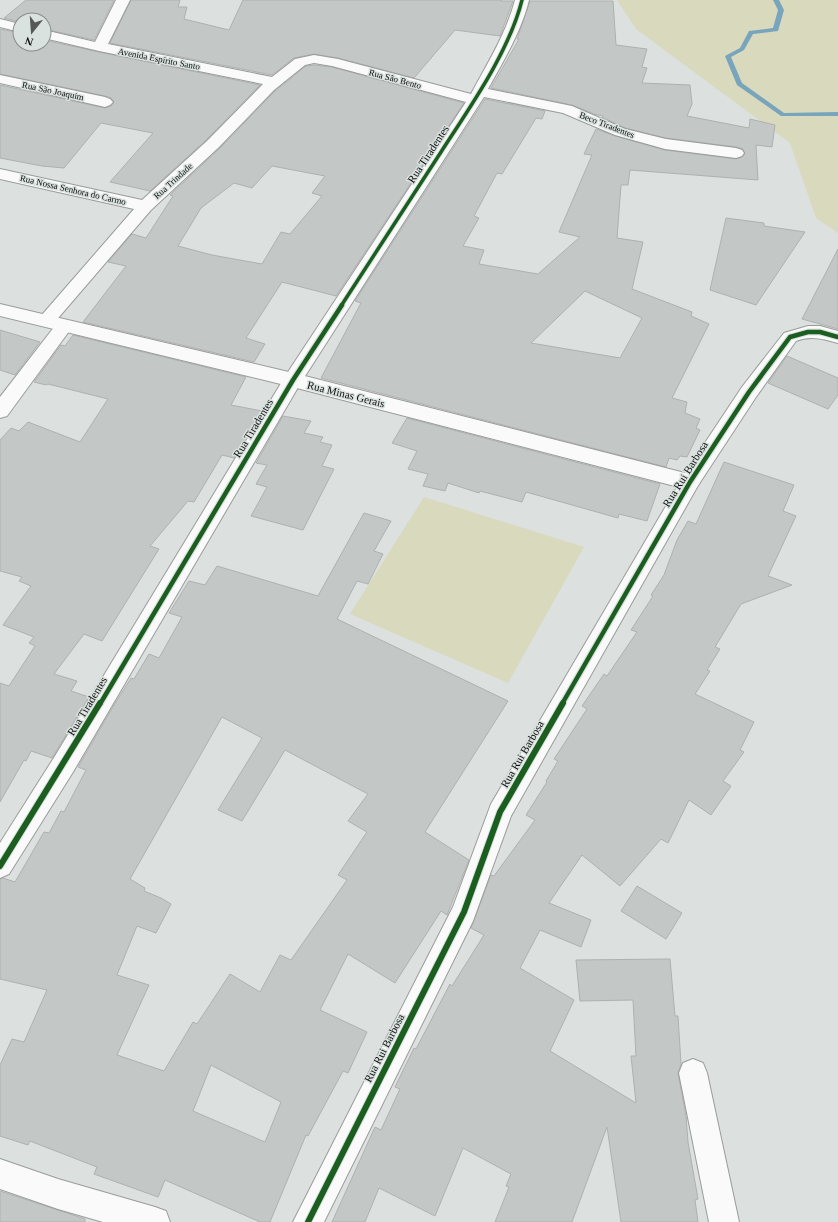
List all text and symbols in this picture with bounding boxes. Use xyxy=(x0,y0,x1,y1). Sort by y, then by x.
north arrow xyxy=(12,12,52,52)
text: N xyxy=(23,35,35,48)
street label: Avenida Espírito Santo xyxy=(117,46,201,72)
street label: Rua São Bento xyxy=(368,67,423,91)
street label: Rua São Joaquim xyxy=(21,80,85,102)
street label: Beco Tiradentes xyxy=(578,110,636,140)
street label: Rua Tiradentes xyxy=(405,123,451,185)
street label: Rua Trindade xyxy=(152,161,194,201)
street label: Rua Nossa Senhora do Carmo xyxy=(19,173,127,207)
street label: Rua Minas Gerais xyxy=(306,379,386,409)
street label: Rua Tiradentes xyxy=(231,396,275,460)
street label: Rua Rui Barbosa xyxy=(660,439,710,509)
street label: Rua Tiradentes xyxy=(65,674,109,738)
street label: Rua Rui Barbosa xyxy=(498,718,546,790)
street label: Rua Rui Barbosa xyxy=(362,1012,406,1084)

